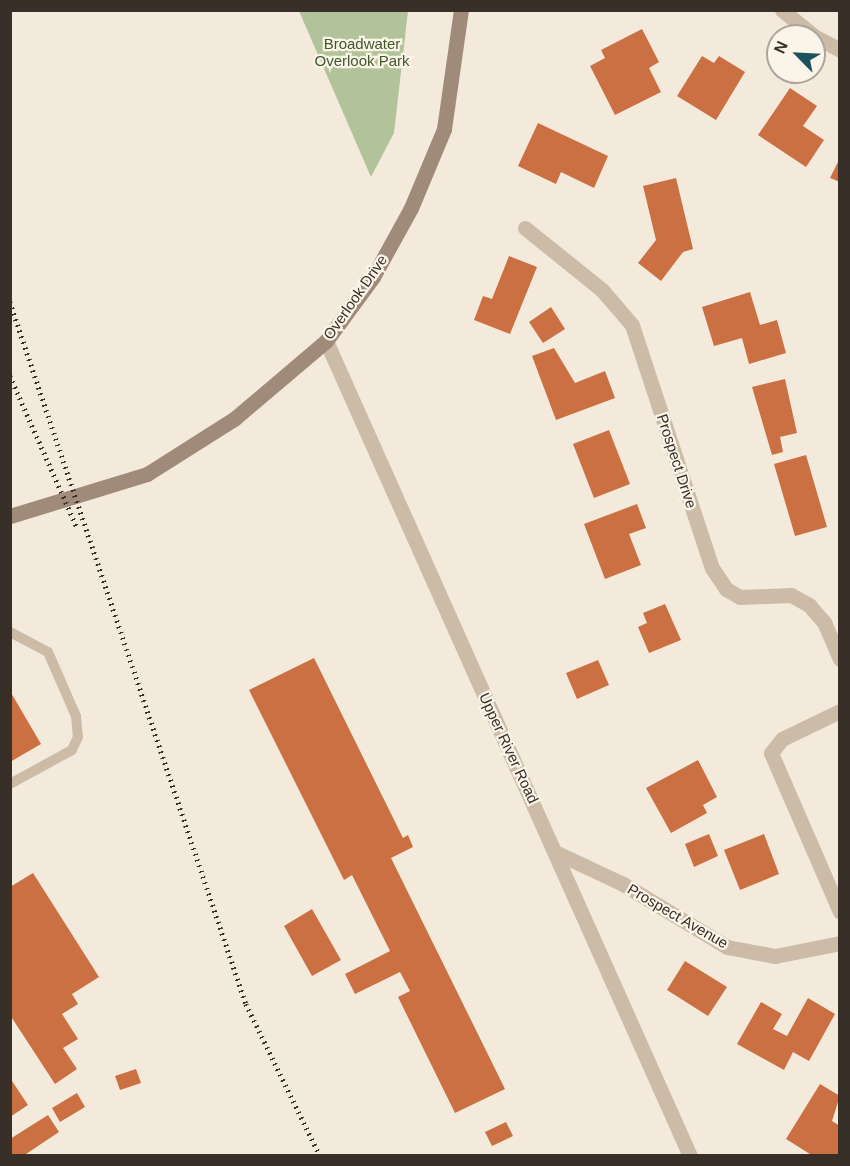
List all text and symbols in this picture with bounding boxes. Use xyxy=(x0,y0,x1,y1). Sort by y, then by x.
north arrow xyxy=(766,24,826,84)
park label: Broadwater Overlook Park xyxy=(314,34,410,69)
text: N xyxy=(771,39,791,56)
street label: Overlook Drive xyxy=(319,251,391,343)
street label: Prospect Drive xyxy=(653,411,701,511)
street label: Upper River Road xyxy=(475,690,543,806)
street label: Prospect Avenue xyxy=(624,880,732,952)

